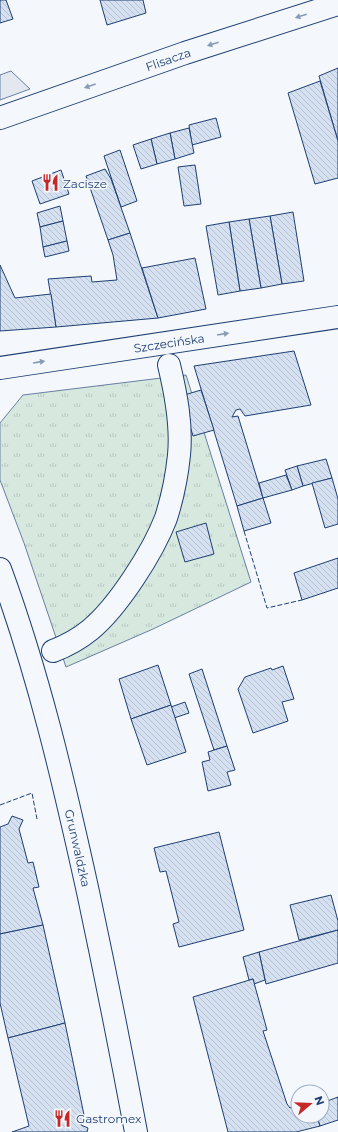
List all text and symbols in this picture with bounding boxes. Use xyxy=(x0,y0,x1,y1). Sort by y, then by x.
one-way arrow xyxy=(295,13,307,19)
one-way arrow xyxy=(207,41,219,47)
street label: Flisacza xyxy=(143,44,192,74)
one-way arrow xyxy=(84,83,96,89)
restaurant icon: Zacisze xyxy=(40,173,60,193)
place label: Zacisze xyxy=(63,176,107,191)
street label: Szczecińska xyxy=(133,330,206,355)
one-way arrow xyxy=(216,331,229,337)
one-way arrow xyxy=(32,359,45,365)
street label: Grunwaldzka xyxy=(62,808,94,888)
north arrow xyxy=(290,1084,330,1124)
text: N xyxy=(311,1094,328,1107)
restaurant icon: Gastromex xyxy=(53,1108,73,1128)
place label: Gastromex xyxy=(76,1111,142,1126)

